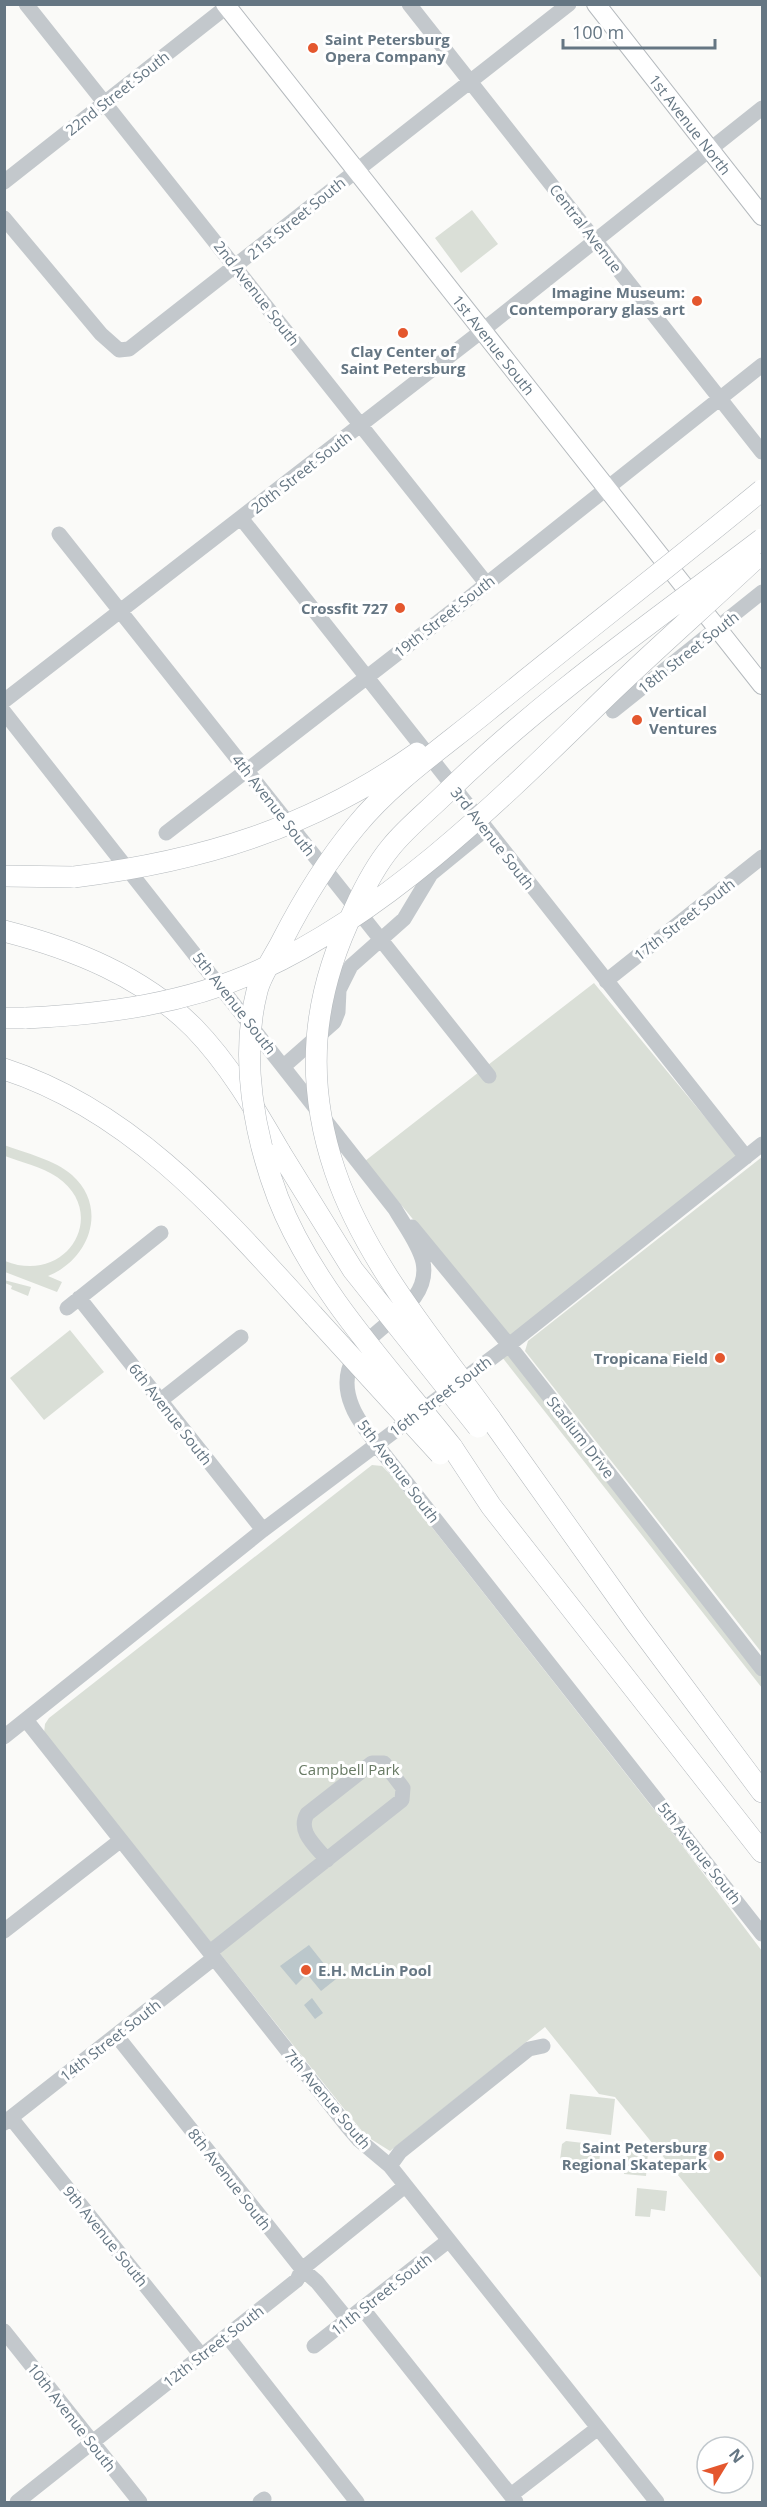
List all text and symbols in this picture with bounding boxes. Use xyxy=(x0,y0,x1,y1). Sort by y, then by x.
scale bar xyxy=(563,12,714,50)
text: 100 m xyxy=(572,20,624,44)
place label: Saint Petersburg Opera Company xyxy=(325,29,450,66)
marker: Saint Petersburg Opera Company xyxy=(306,41,320,55)
street label: 22nd Street South xyxy=(61,46,173,140)
street label: 1st Avenue North xyxy=(645,70,736,179)
street label: 21st Street South xyxy=(243,172,349,264)
street label: Central Avenue xyxy=(545,180,627,276)
street label: 2nd Avenue South xyxy=(210,236,304,350)
place label: Imagine Museum: Contemporary glass art xyxy=(509,282,685,319)
street label: 1st Avenue South xyxy=(448,291,539,399)
marker: Imagine Museum: Contemporary glass art xyxy=(690,294,704,308)
marker: Clay Center of Saint Petersburg xyxy=(396,326,410,340)
place label: Clay Center of Saint Petersburg xyxy=(341,341,466,378)
street label: 20th Street South xyxy=(247,426,355,518)
street label: 19th Street South xyxy=(390,570,498,662)
place label: Crossfit 727 xyxy=(301,598,388,618)
marker: Crossfit 727 xyxy=(393,601,407,615)
street label: 18th Street South xyxy=(634,606,742,698)
place label: Vertical Ventures xyxy=(649,701,717,738)
marker: Vertical Ventures xyxy=(630,713,644,727)
street label: 4th Avenue South xyxy=(228,750,320,860)
street label: 3rd Avenue South xyxy=(447,783,539,893)
street label: 17th Street South xyxy=(630,873,738,965)
street label: 5th Avenue South xyxy=(189,948,281,1058)
place label: Tropicana Field xyxy=(594,1348,708,1368)
street label: 16th Street South xyxy=(385,1351,495,1441)
marker: Tropicana Field xyxy=(713,1351,727,1365)
street label: 6th Avenue South xyxy=(125,1359,217,1469)
street label: Stadium Drive xyxy=(543,1392,619,1482)
street label: 5th Avenue South xyxy=(354,1415,444,1527)
park label: Campbell Park xyxy=(298,1759,400,1779)
street label: 5th Avenue South xyxy=(654,1798,746,1908)
place label: E.H. McLin Pool xyxy=(318,1960,432,1980)
marker: E.H. McLin Pool xyxy=(299,1963,313,1977)
street label: 14th Street South xyxy=(56,1994,164,2086)
street label: 7th Avenue South xyxy=(280,2045,376,2153)
street label: 8th Avenue South xyxy=(184,2124,276,2234)
place label: Saint Petersburg Regional Skatepark xyxy=(562,2137,708,2174)
marker: Saint Petersburg Regional Skatepark xyxy=(712,2149,726,2163)
street label: 9th Avenue South xyxy=(59,2181,153,2291)
street label: 11th Street South xyxy=(327,2248,435,2340)
street label: 12th Street South xyxy=(159,2300,267,2392)
street label: 10th Avenue South xyxy=(23,2359,121,2475)
north arrow xyxy=(695,2435,755,2495)
text: N xyxy=(724,2444,749,2468)

